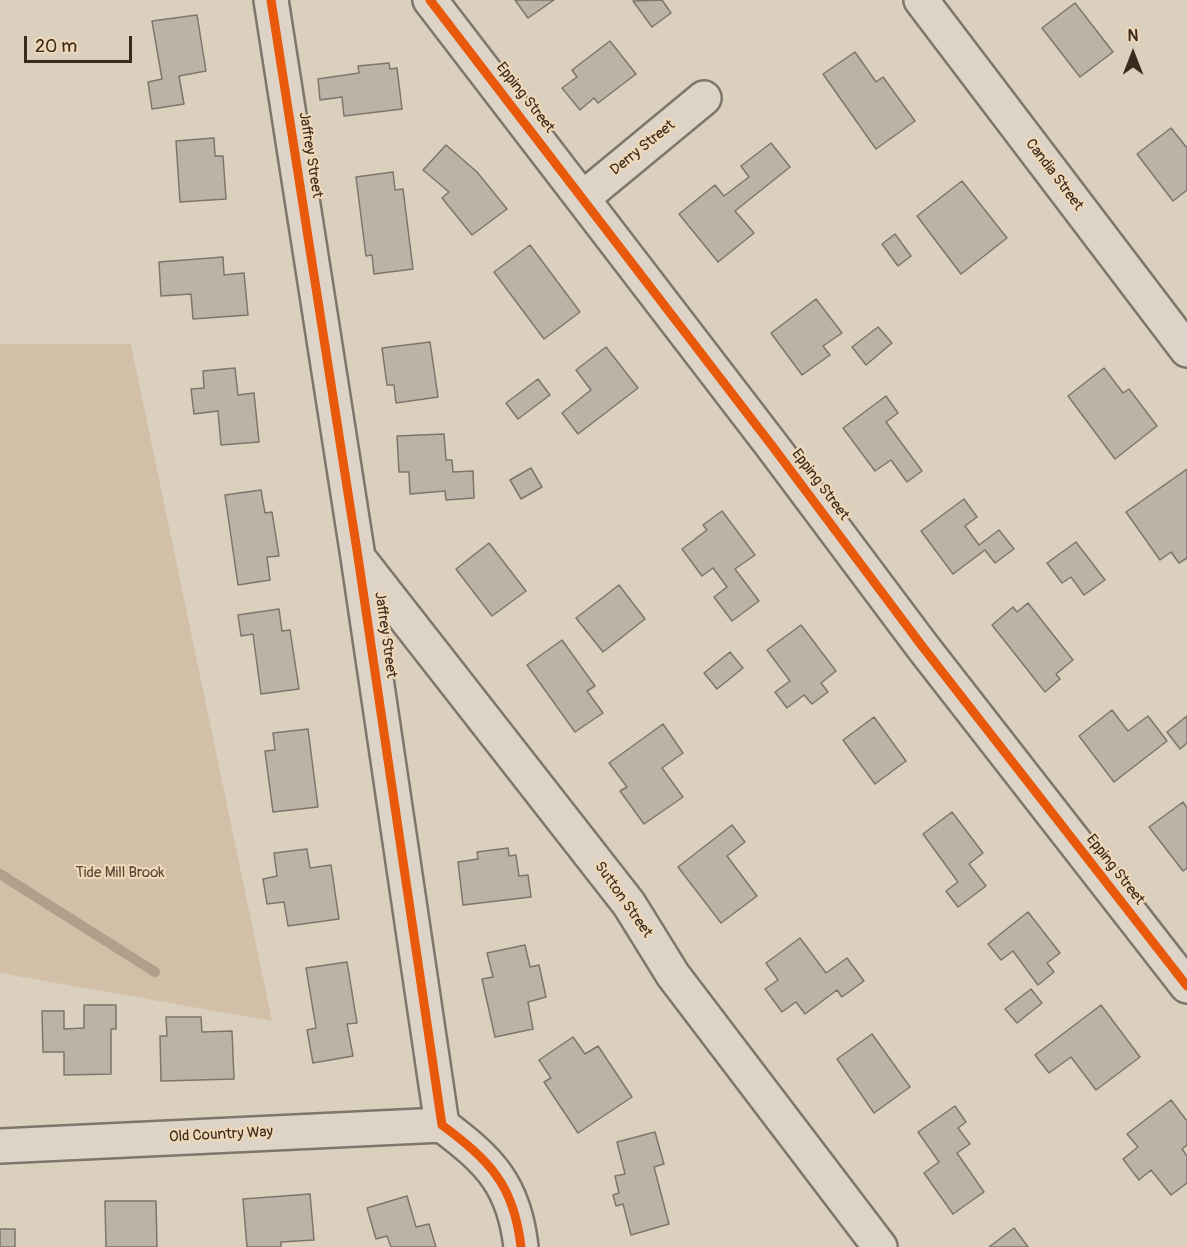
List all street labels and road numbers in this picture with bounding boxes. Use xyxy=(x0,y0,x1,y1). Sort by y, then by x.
street label: Epping Street xyxy=(492,59,558,137)
street label: Jaffrey Street xyxy=(294,111,326,199)
street label: Derry Street xyxy=(607,117,679,179)
street label: Candia Street xyxy=(1021,136,1087,214)
street label: Epping Street xyxy=(787,446,853,524)
street label: Jaffrey Street xyxy=(370,591,400,679)
street label: Epping Street xyxy=(1082,831,1148,909)
street label: Sutton Street xyxy=(590,859,656,941)
street label: Old Country Way xyxy=(169,1123,273,1147)

